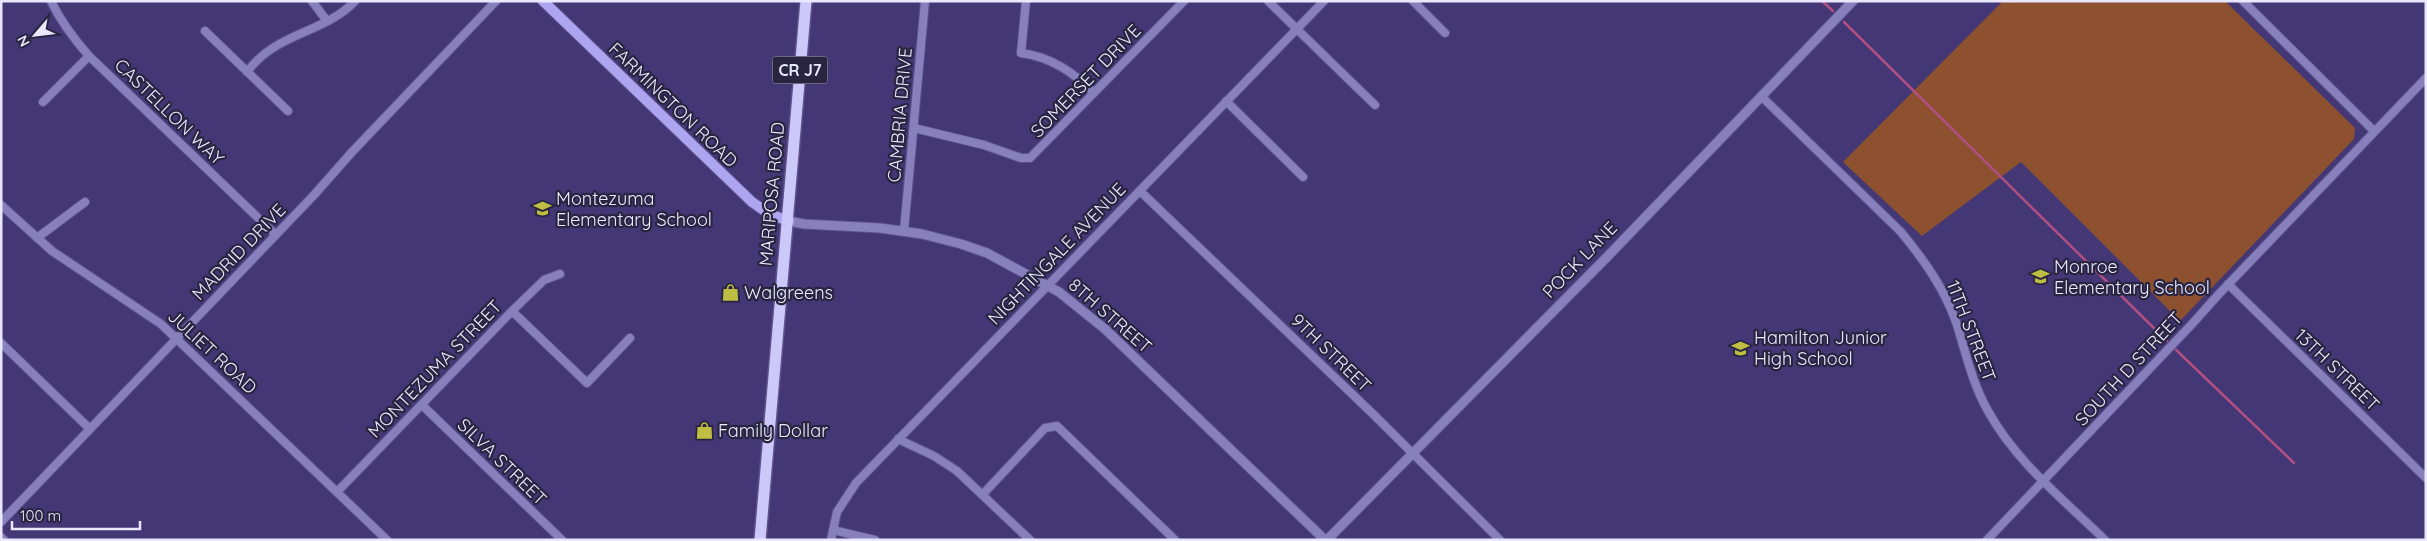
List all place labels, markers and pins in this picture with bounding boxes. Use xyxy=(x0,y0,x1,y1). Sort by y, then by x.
place label: Montezuma Elementary School xyxy=(556,187,712,231)
school or university icon: Montezuma Elementary School xyxy=(532,199,552,219)
place label: Monroe Elementary School xyxy=(2054,255,2210,299)
school or university icon: Monroe Elementary School xyxy=(2030,267,2050,287)
place label: Walgreens xyxy=(744,281,833,304)
shop icon: Walgreens xyxy=(720,283,740,303)
place label: Hamilton Junior High School xyxy=(1754,326,1887,370)
school or university icon: Hamilton Junior High School xyxy=(1730,338,1750,358)
place label: Family Dollar xyxy=(718,419,828,442)
shop icon: Family Dollar xyxy=(694,421,714,441)

